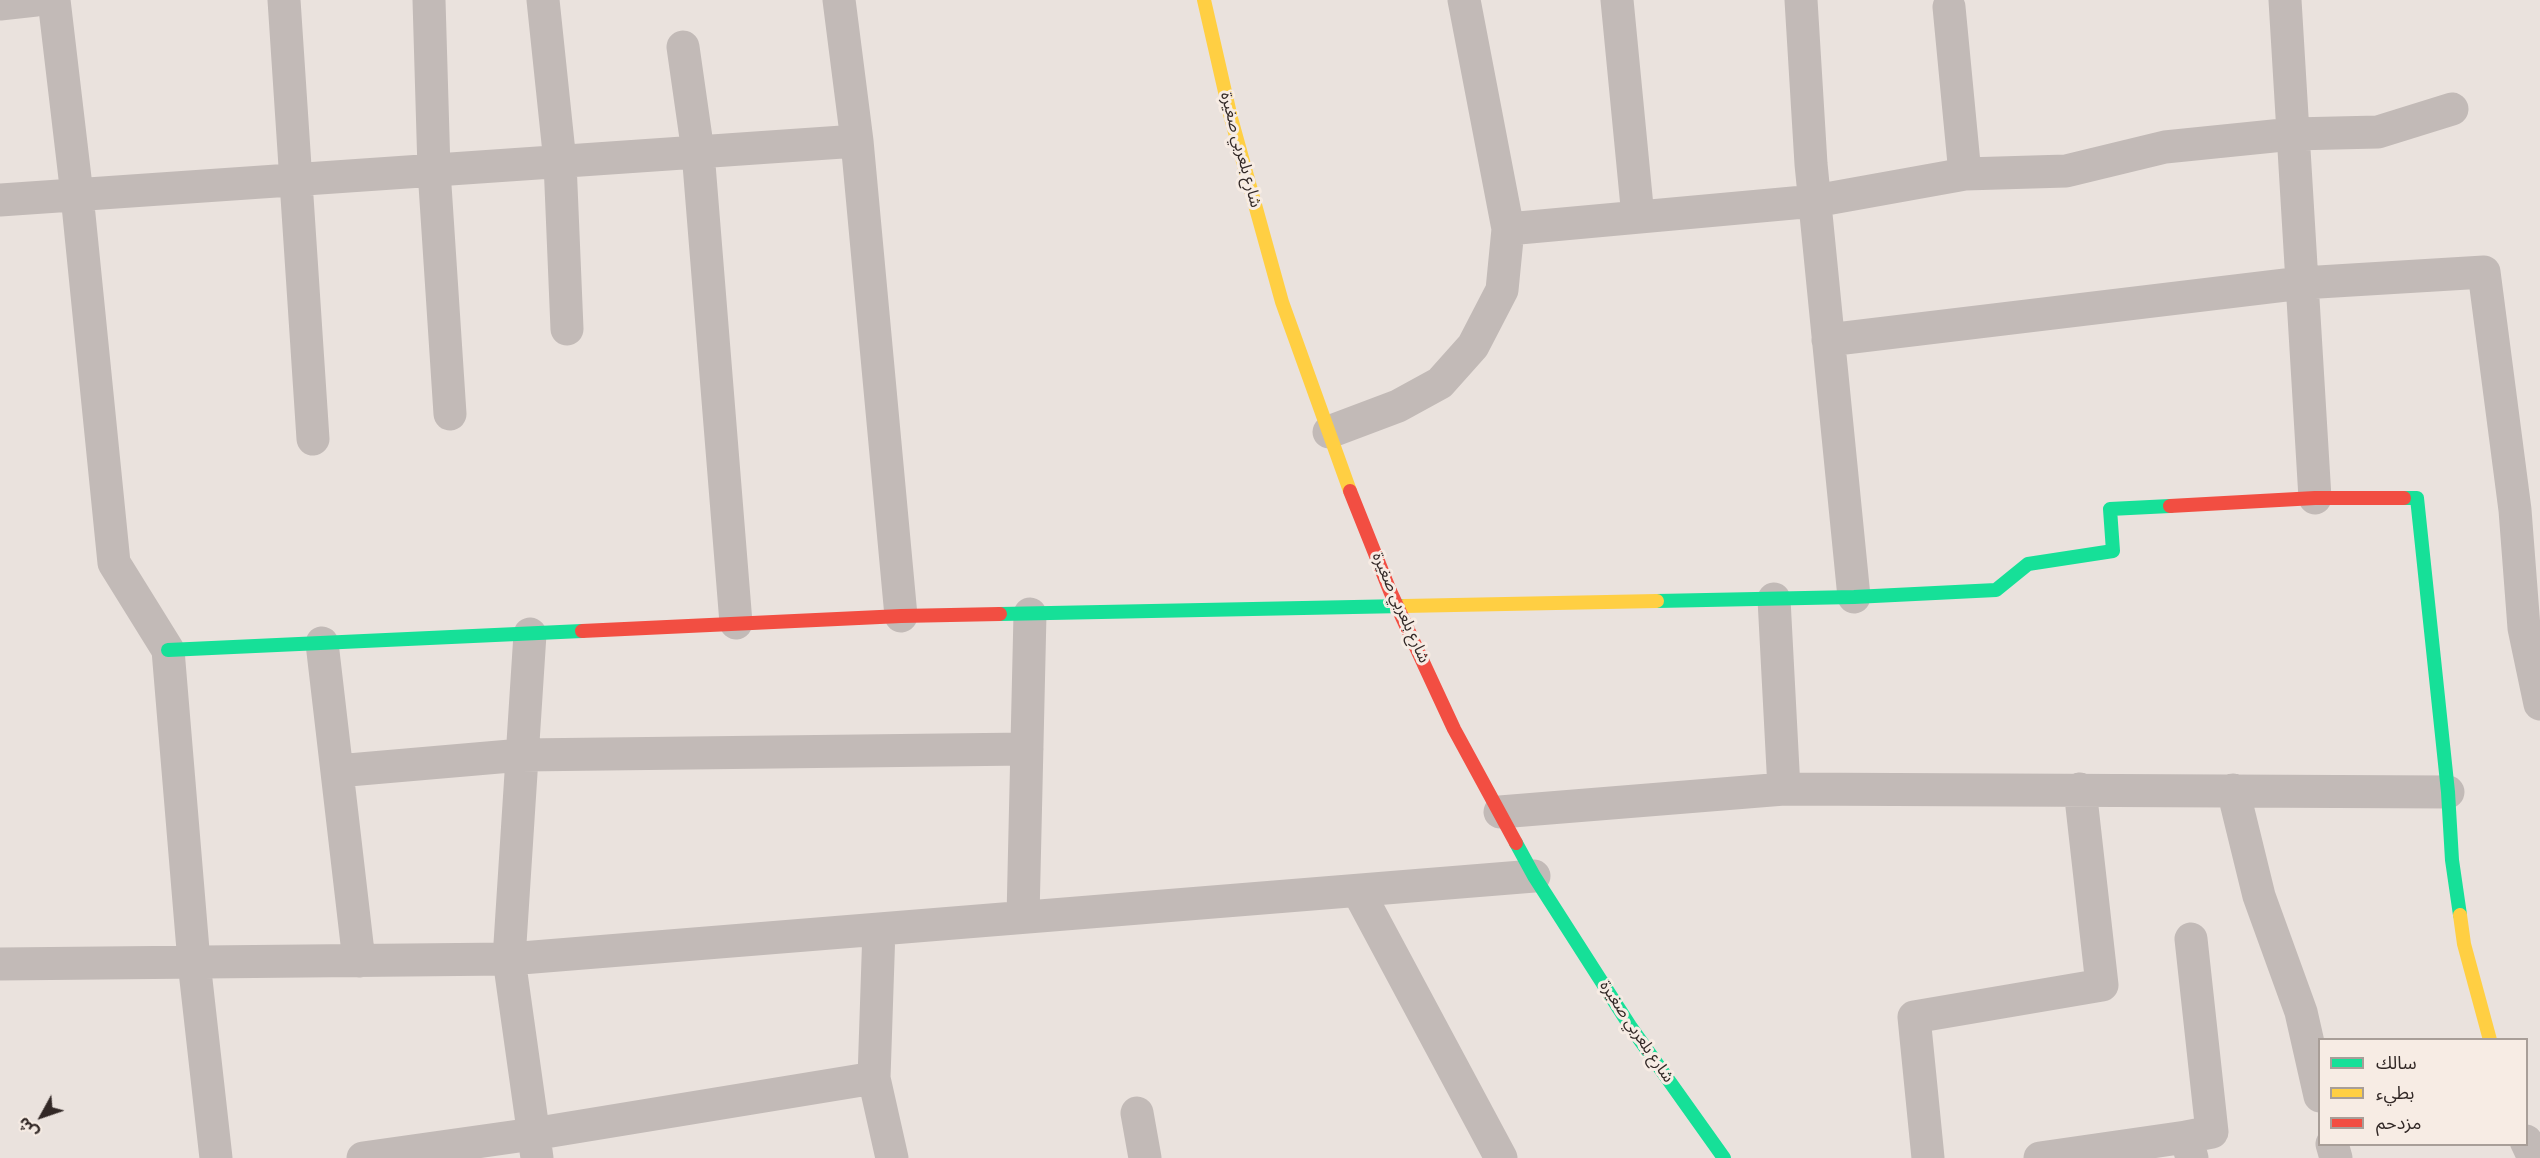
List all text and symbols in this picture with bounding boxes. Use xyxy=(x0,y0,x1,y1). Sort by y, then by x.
street label: شارع بلعربي صغيرة xyxy=(1215,90,1265,210)
street label: شارع بلعربي صغيرة xyxy=(1367,550,1433,666)
street label: شارع بلعربي صغيرة xyxy=(1595,977,1677,1087)
legend xyxy=(2318,1038,2528,1146)
text: سالك xyxy=(2376,1052,2417,1073)
text: بطيء xyxy=(2376,1082,2414,1103)
north arrow xyxy=(12,1086,72,1146)
text: مزدحم xyxy=(2376,1112,2421,1133)
text: ش xyxy=(14,1113,42,1142)

